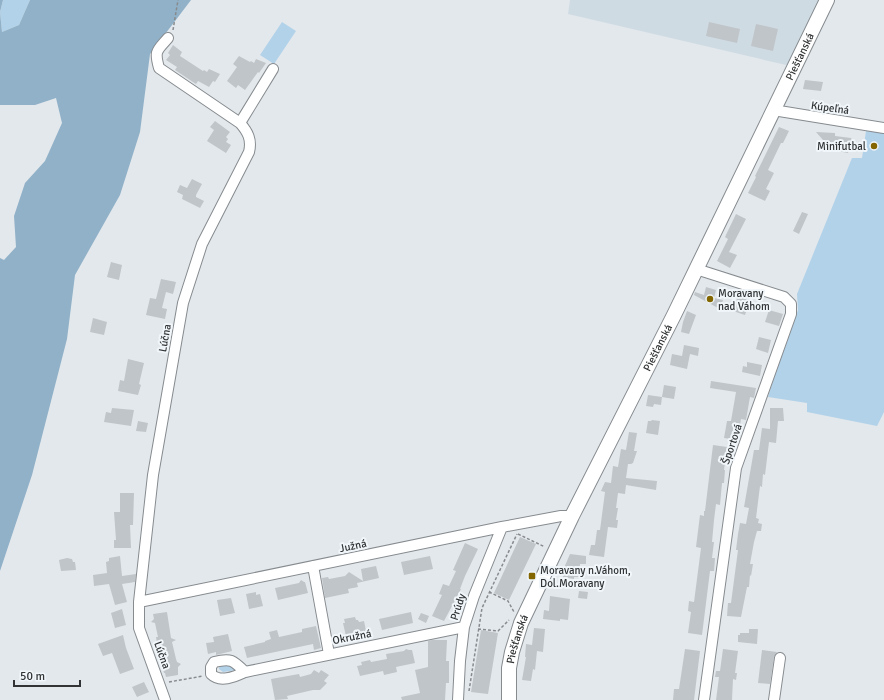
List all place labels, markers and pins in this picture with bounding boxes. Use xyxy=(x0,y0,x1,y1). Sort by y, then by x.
place label: Minifutbal xyxy=(817,140,866,153)
marker: Minifutbal xyxy=(869,141,879,151)
place label: Moravany nad Váhom xyxy=(718,287,770,313)
marker: Moravany nad Váhom xyxy=(705,294,715,304)
place label: Moravany n.Váhom, Dol.Moravany xyxy=(540,564,631,590)
marker: Moravany n.Váhom, Dol.Moravany xyxy=(527,571,537,581)

